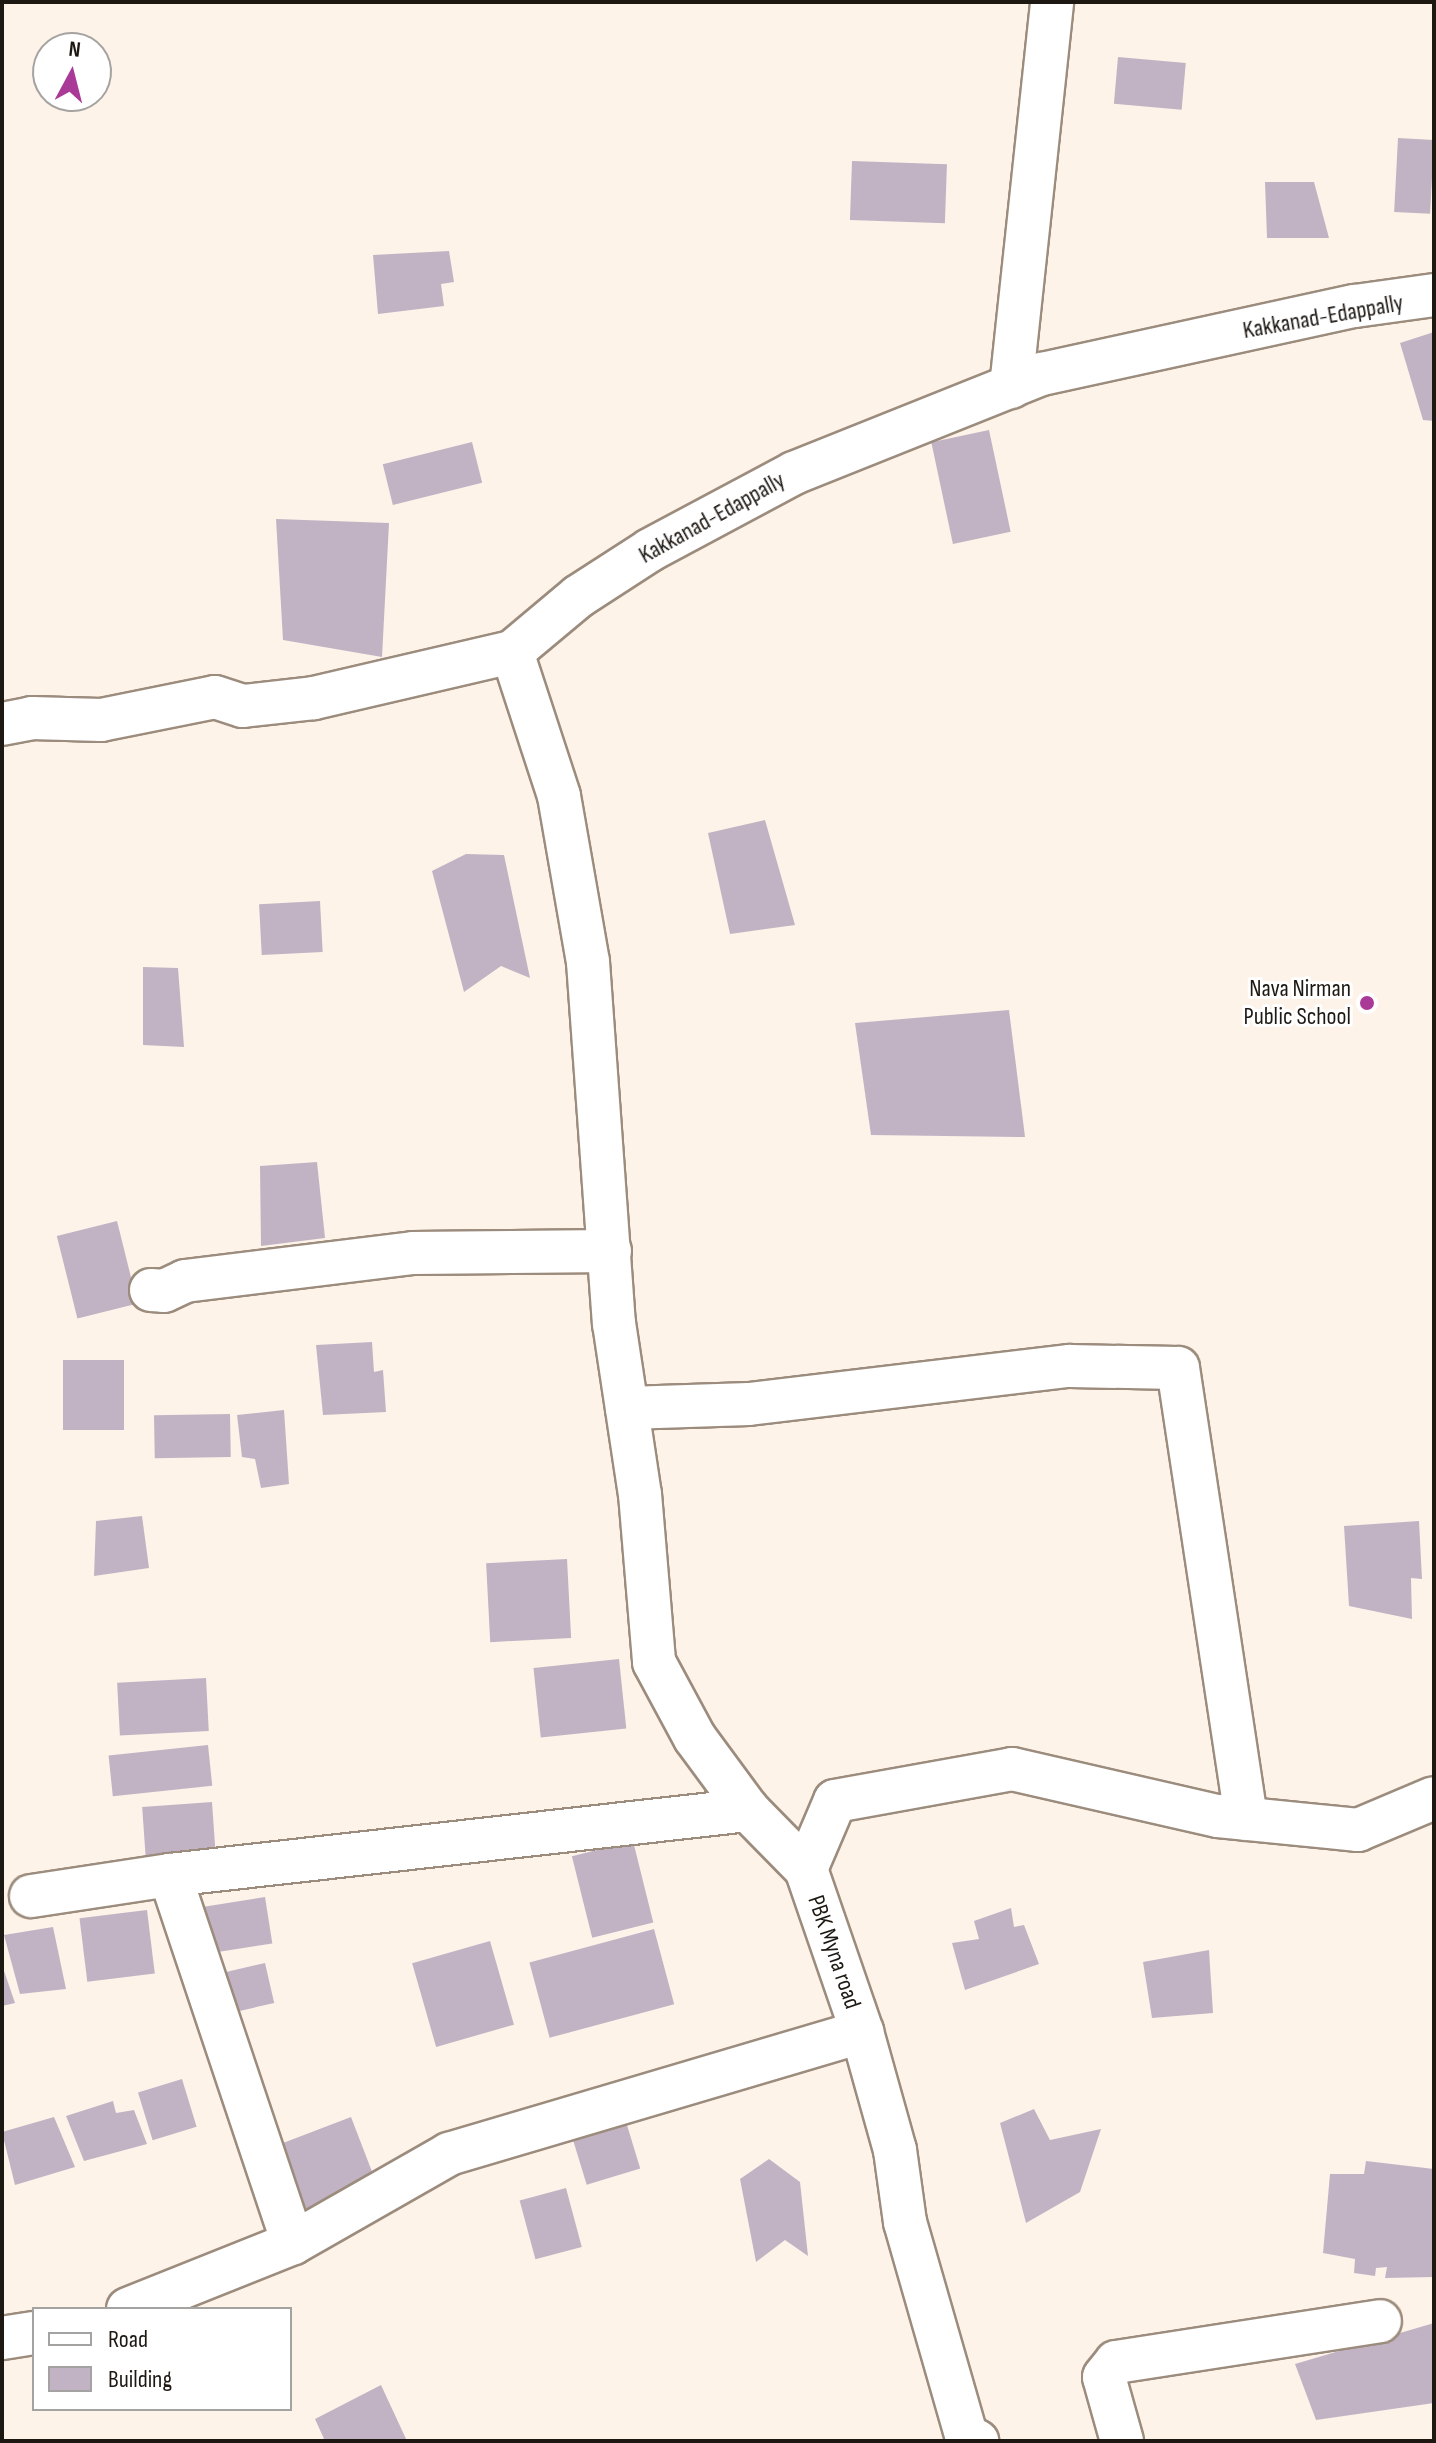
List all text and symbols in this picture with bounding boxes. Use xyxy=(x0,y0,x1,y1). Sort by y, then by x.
north arrow xyxy=(32,32,112,112)
text: N xyxy=(67,36,82,64)
street label: Kakkanad-Edappally xyxy=(1241,289,1405,345)
street label: Kakkanad-Edappally xyxy=(634,466,790,570)
place label: Nava Nirman Public School xyxy=(1244,975,1351,1031)
marker: Nava Nirman Public School xyxy=(1358,994,1376,1012)
street label: PBK Myna road xyxy=(801,1891,867,2013)
legend xyxy=(32,2307,292,2411)
text: Road xyxy=(108,2325,148,2354)
text: Building xyxy=(108,2365,172,2394)

